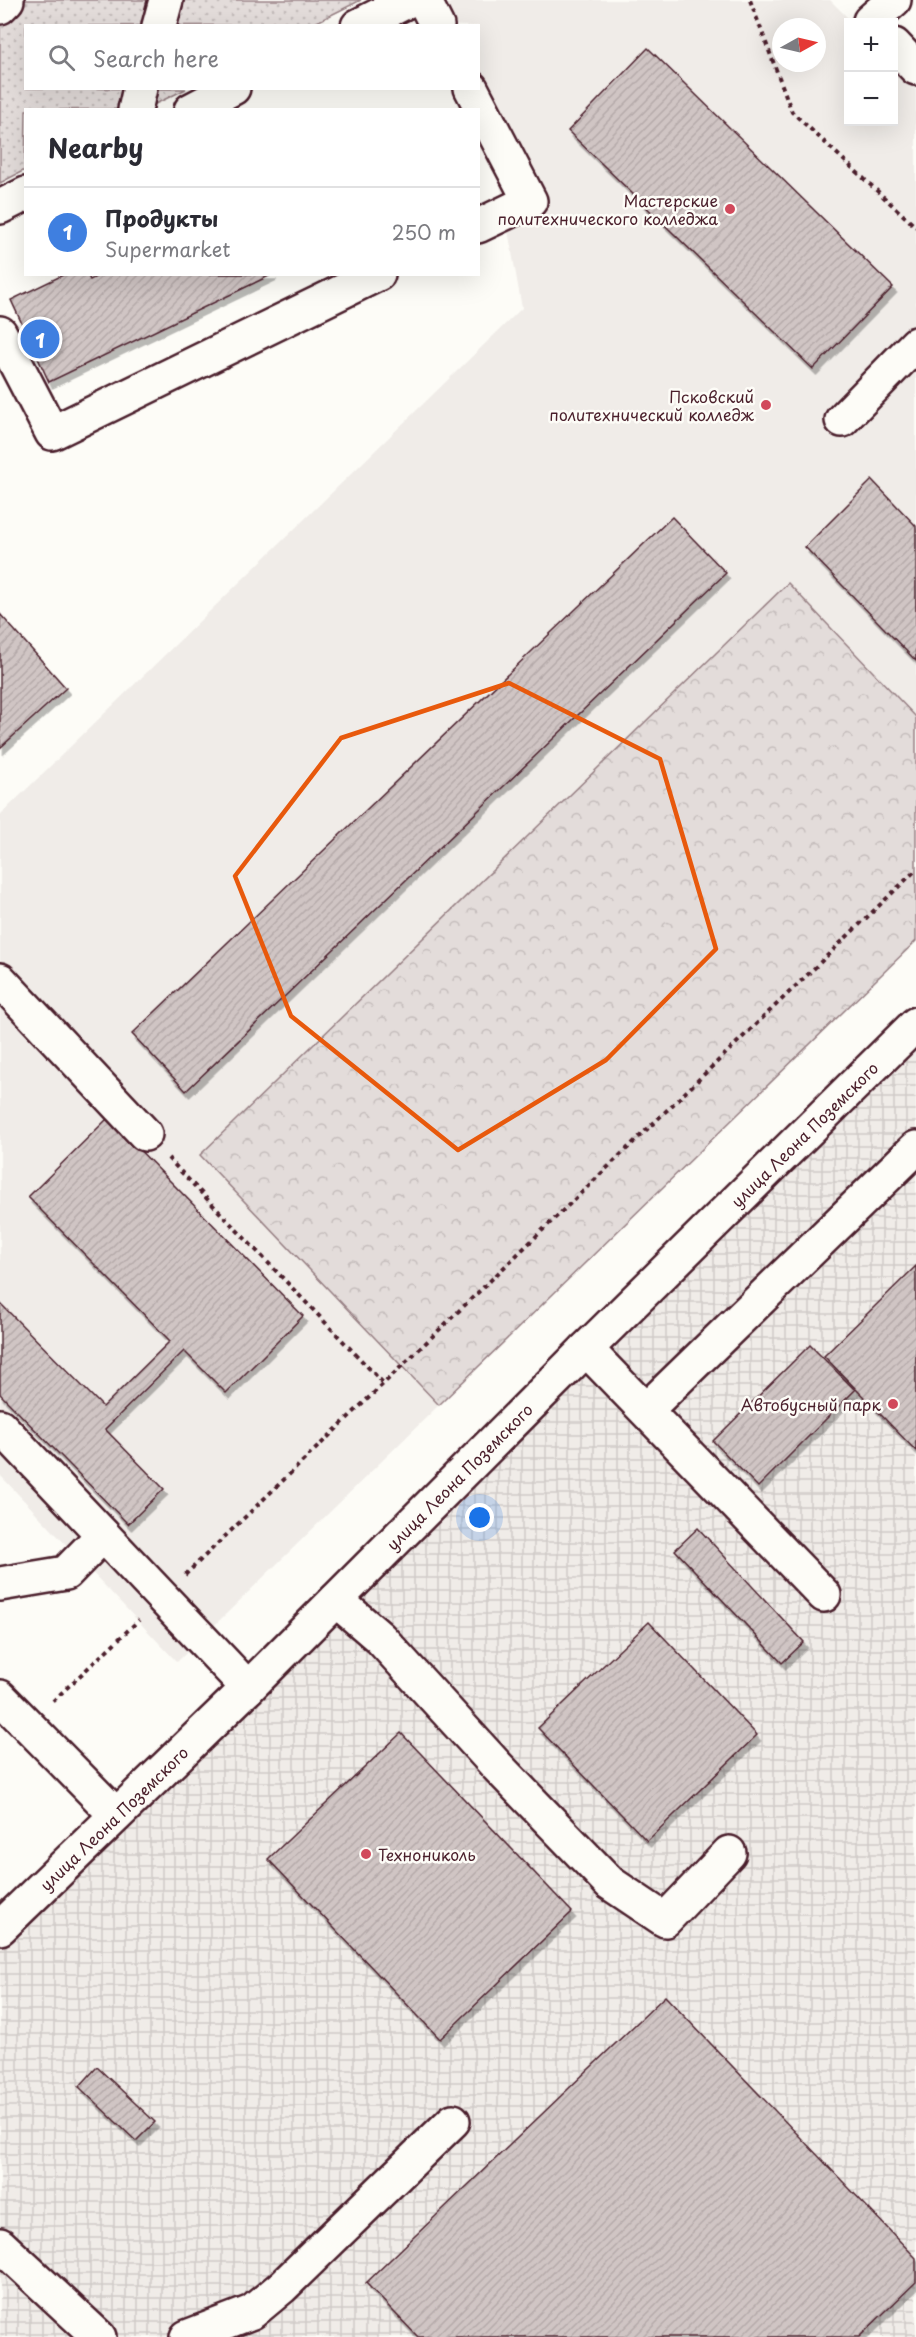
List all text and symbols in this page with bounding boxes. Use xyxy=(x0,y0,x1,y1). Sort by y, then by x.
north arrow xyxy=(772,18,826,72)
map controls xyxy=(844,18,898,126)
button: + xyxy=(844,18,898,72)
search box xyxy=(24,24,480,90)
icon: search xyxy=(45,41,78,74)
text: Search here xyxy=(93,41,219,74)
button: − xyxy=(844,72,898,126)
text: Nearby xyxy=(48,128,143,167)
place label: Мастерские политехнического колледжа xyxy=(498,188,718,230)
text: Продукты xyxy=(105,201,218,234)
marker: Мастерские политехнического колледжа xyxy=(723,202,737,216)
text: 1 xyxy=(63,217,72,247)
text: 250 m xyxy=(392,217,456,247)
text: Supermarket xyxy=(105,234,231,264)
pin: 1 xyxy=(20,316,60,362)
place label: Псковский политехнический колледж xyxy=(549,384,755,426)
marker: Псковский политехнический колледж xyxy=(759,398,773,412)
street label: улица Леона Поземского xyxy=(725,1056,883,1212)
place label: Автобусный парк xyxy=(741,1392,881,1416)
marker: Автобусный парк xyxy=(886,1397,900,1411)
street label: улица Леона Поземского xyxy=(380,1398,538,1555)
your location xyxy=(465,1503,494,1532)
street label: улица Леона Поземского xyxy=(34,1740,193,1896)
place label: Технониколь xyxy=(378,1842,476,1866)
marker: Технониколь xyxy=(359,1847,373,1861)

